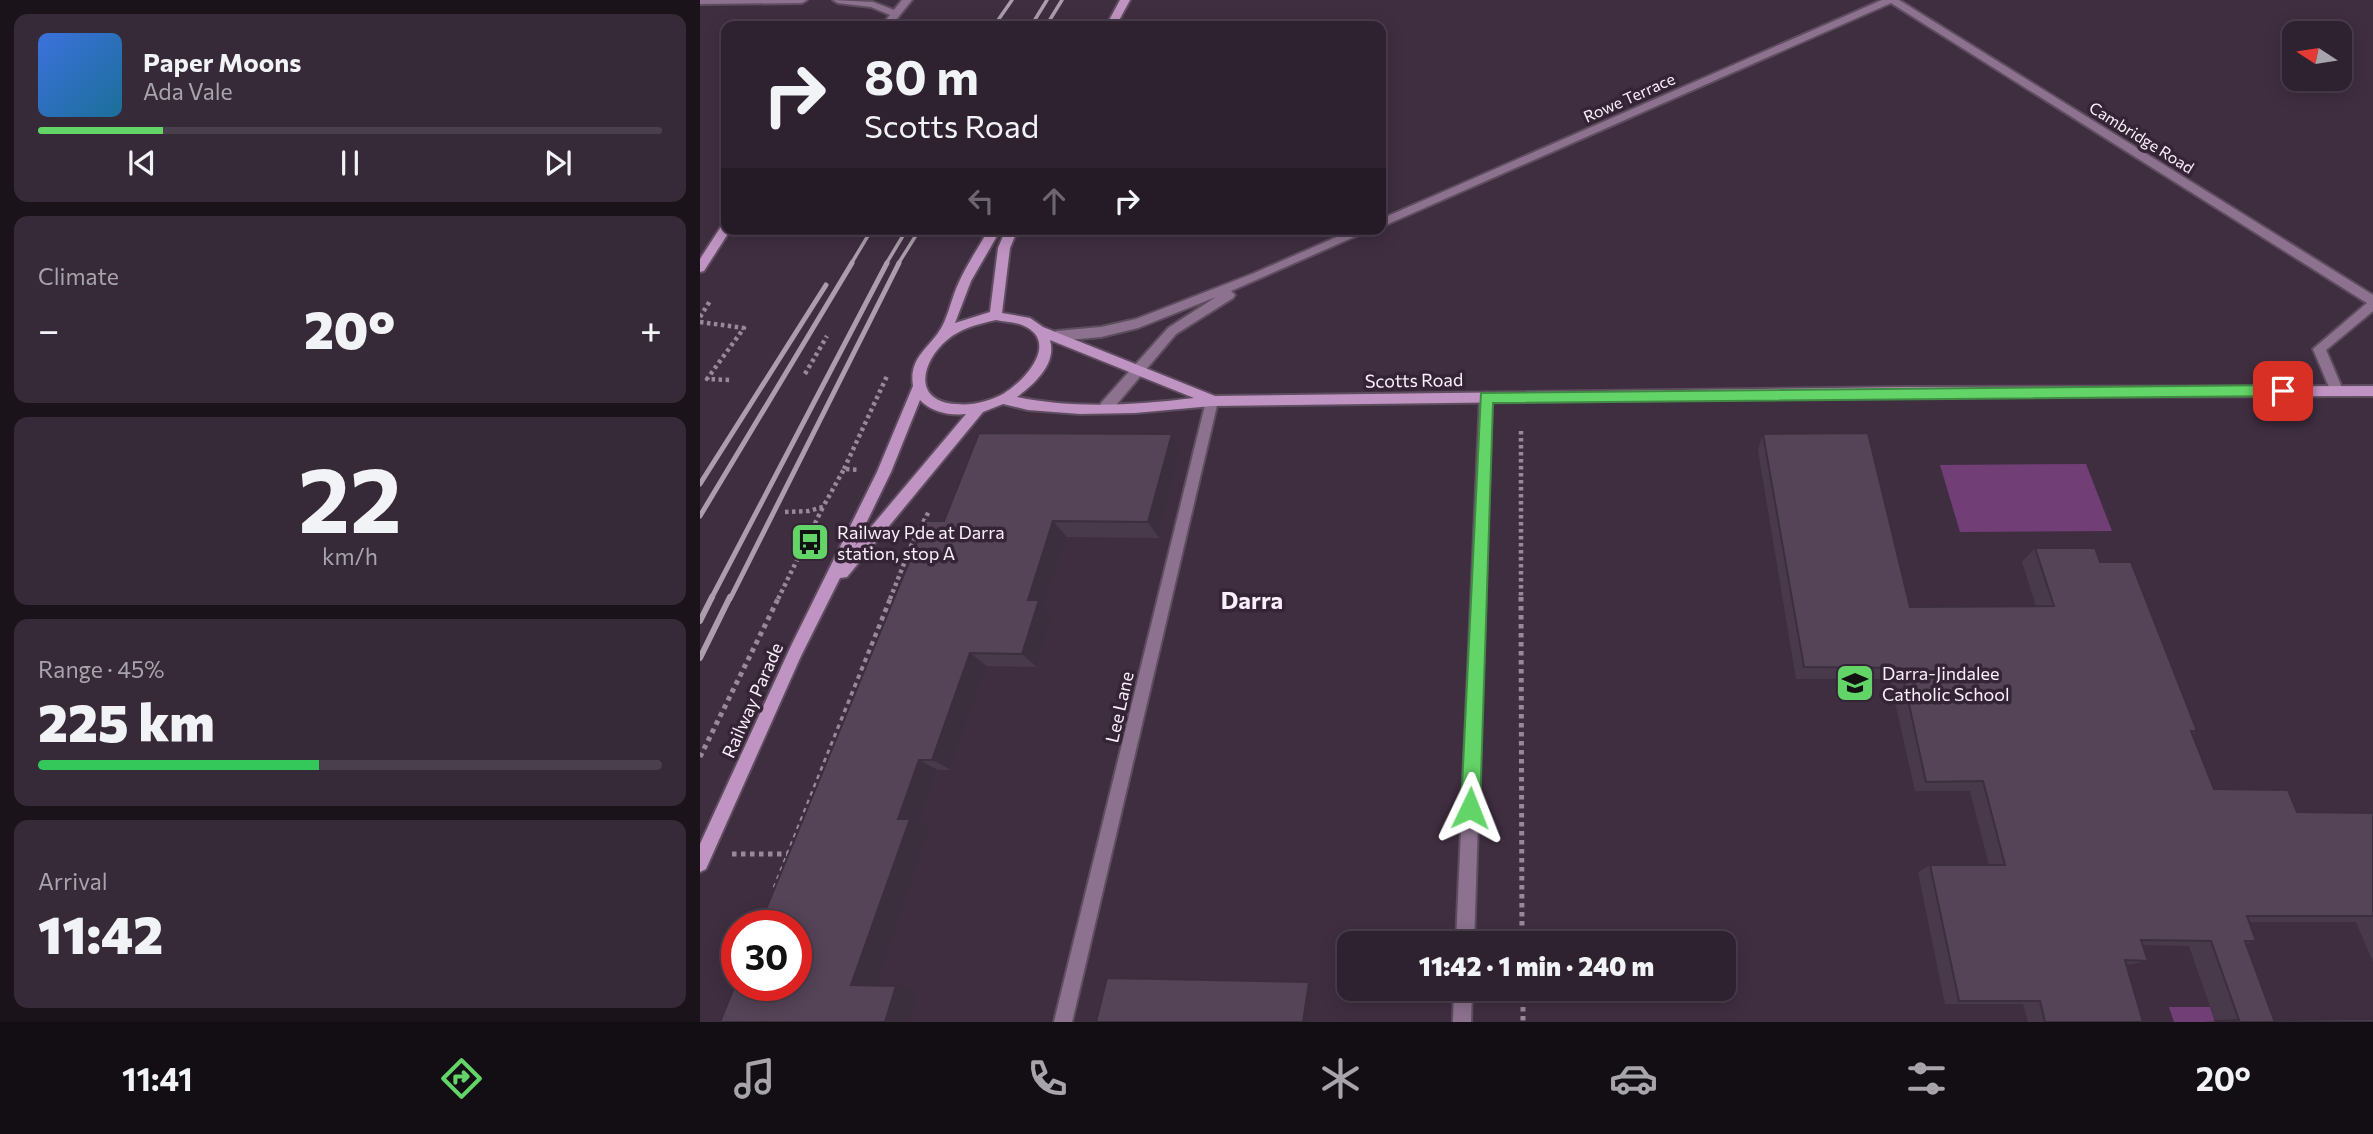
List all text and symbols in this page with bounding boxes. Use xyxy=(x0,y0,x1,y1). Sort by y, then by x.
north arrow xyxy=(2282,21,2352,91)
map controls xyxy=(2282,21,2352,91)
text: 80 m xyxy=(864,45,979,105)
text: Paper Moons xyxy=(143,46,301,77)
icon: right xyxy=(749,49,840,140)
street label: Rowe Terrace xyxy=(1580,68,1678,126)
text: Ada Vale xyxy=(143,77,233,105)
street label: Cambridge Road xyxy=(2086,97,2198,177)
text: Scotts Road xyxy=(864,105,1039,145)
icon: previous xyxy=(123,144,161,182)
icon: pause xyxy=(331,144,369,182)
icon: next xyxy=(539,144,577,182)
icon: left xyxy=(962,182,1000,220)
icon: ahead xyxy=(1035,182,1073,220)
icon: right xyxy=(1108,182,1146,220)
text: Climate xyxy=(38,262,119,290)
text: 20° xyxy=(304,296,395,360)
text: − xyxy=(38,305,60,352)
text: + xyxy=(640,305,662,352)
pin xyxy=(2253,361,2313,421)
street label: Scotts Road xyxy=(1365,368,1463,392)
icon: arrive xyxy=(2264,372,2302,410)
text: 22 xyxy=(298,440,402,552)
bus stop icon: Railway Pde at Darra station, stop A xyxy=(789,521,831,563)
place label: Railway Pde at Darra station, stop A xyxy=(837,521,1005,564)
text: km/h xyxy=(322,542,378,570)
district label: Darra xyxy=(1221,585,1283,614)
street label: Railway Parade xyxy=(717,639,787,761)
text: Range · 45% xyxy=(38,655,164,683)
school or university icon: Darra-Jindalee Catholic School xyxy=(1834,662,1876,704)
place label: Darra-Jindalee Catholic School xyxy=(1882,662,2010,705)
street label: Lee Lane xyxy=(1100,669,1138,745)
text: 225 km xyxy=(38,689,215,753)
position arrow xyxy=(1433,771,1507,845)
text: Arrival xyxy=(38,867,108,895)
text: 11:42 xyxy=(38,901,163,965)
speed limit sign: 30 xyxy=(721,910,812,1001)
text: 11:42 · 1 min · 240 m xyxy=(1419,950,1654,981)
icon: directions xyxy=(437,1054,486,1103)
icon: music xyxy=(730,1054,779,1103)
icon: phone xyxy=(1023,1054,1072,1103)
icon: climate xyxy=(1316,1054,1365,1103)
icon: car xyxy=(1609,1054,1658,1103)
icon: filters xyxy=(1902,1054,1951,1103)
text: 11:41 xyxy=(122,1058,193,1098)
text: 20° xyxy=(2196,1058,2251,1098)

